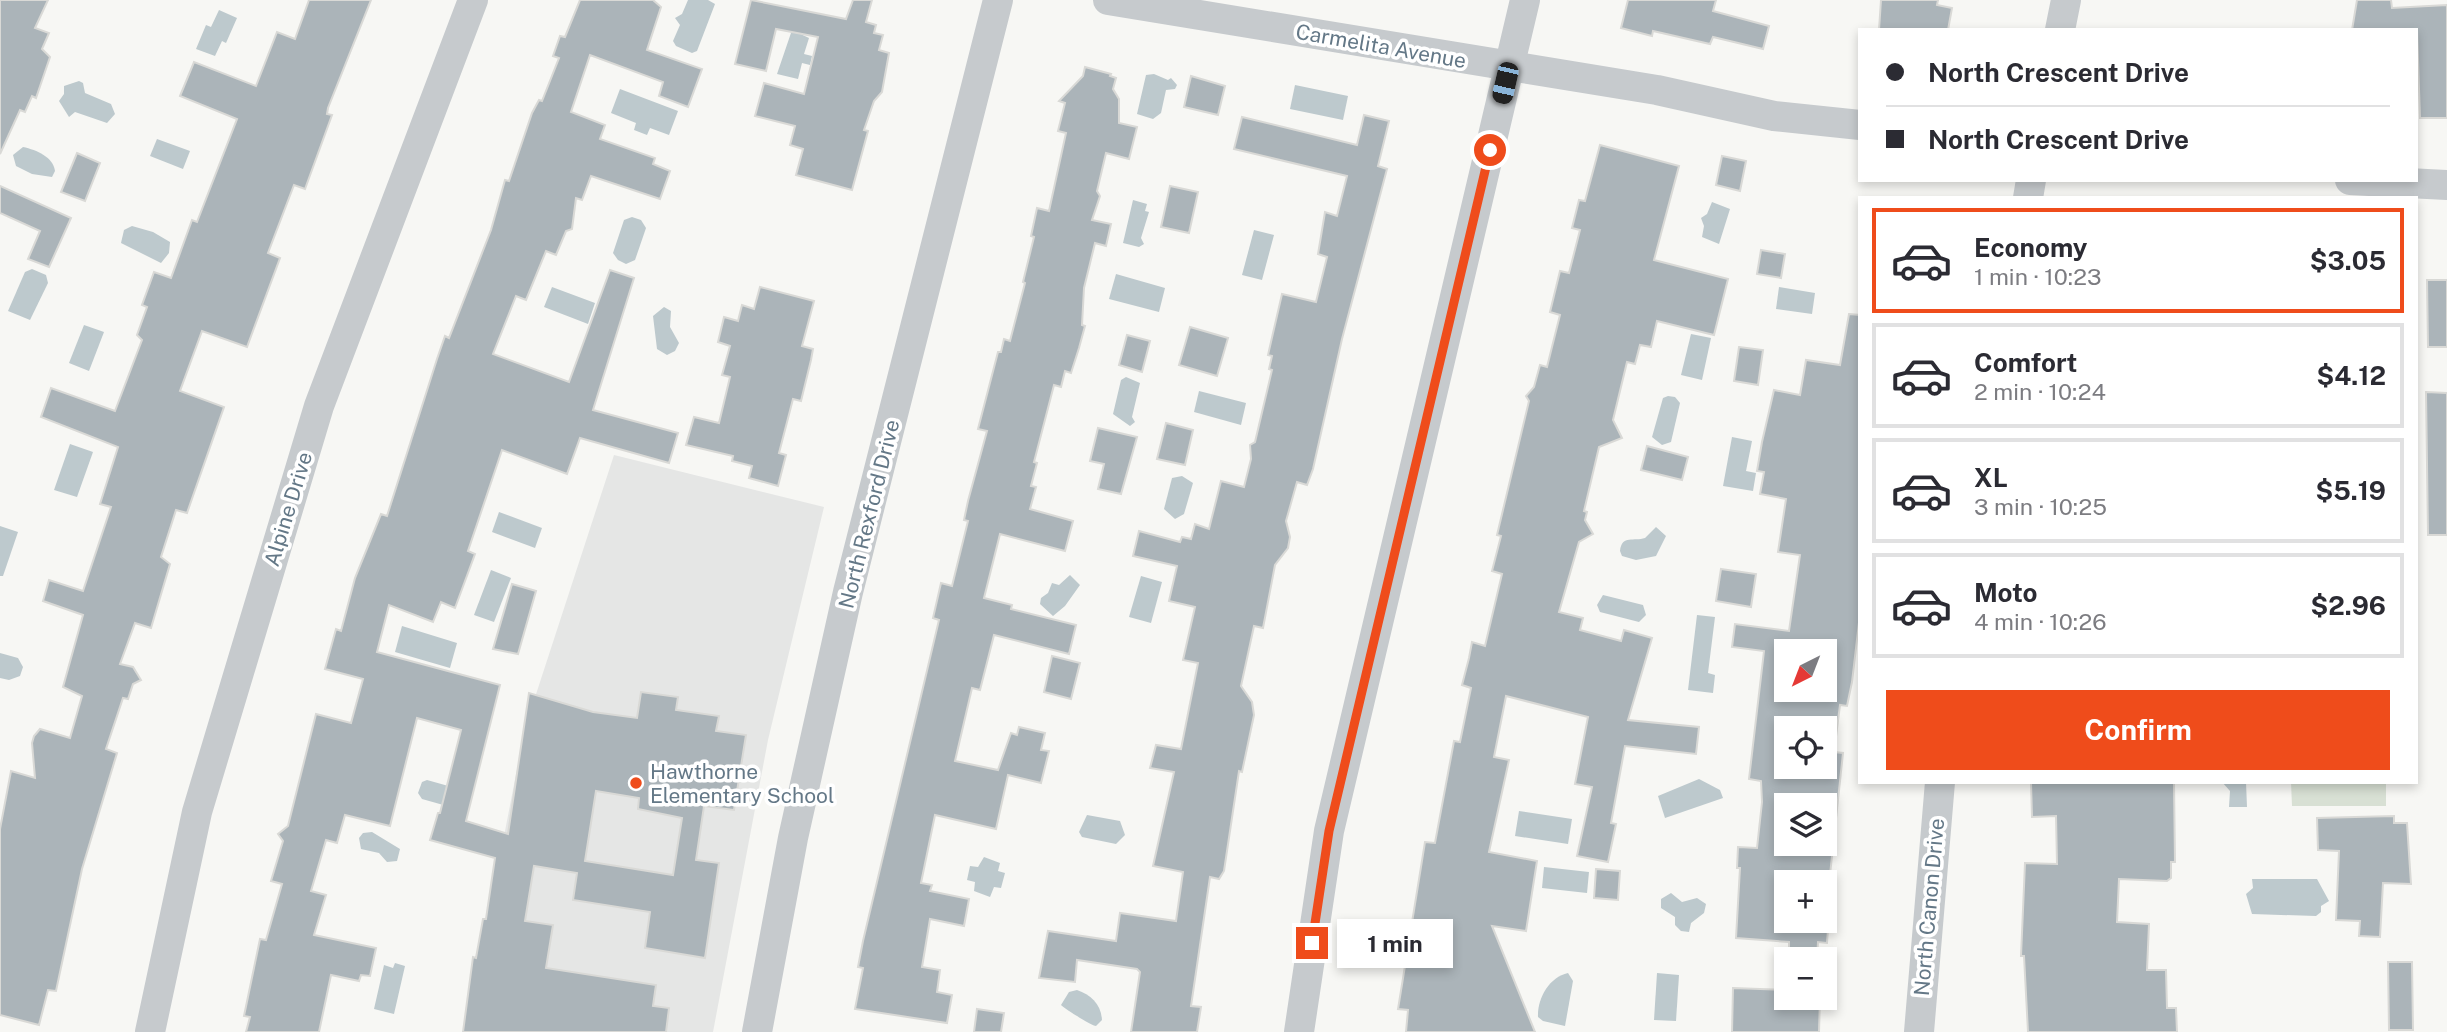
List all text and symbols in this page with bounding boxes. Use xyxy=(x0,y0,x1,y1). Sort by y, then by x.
street label: Carmelita Avenue xyxy=(1294,19,1468,73)
text: North Crescent Drive xyxy=(1928,57,2189,88)
car xyxy=(1491,60,1520,106)
text: North Crescent Drive xyxy=(1928,124,2189,155)
route start xyxy=(1474,134,1506,166)
icon: car xyxy=(1890,229,1953,292)
text: Economy xyxy=(1974,232,2087,263)
text: $3.05 xyxy=(2310,245,2386,276)
text: 1 min · 10:23 xyxy=(1974,263,2102,290)
icon: car xyxy=(1890,344,1953,407)
text: Comfort xyxy=(1974,347,2077,378)
text: $4.12 xyxy=(2317,360,2386,391)
text: 2 min · 10:24 xyxy=(1974,378,2106,405)
street label: North Rexford Drive xyxy=(833,417,905,611)
street label: Alpine Drive xyxy=(259,449,317,569)
icon: car xyxy=(1890,459,1953,522)
text: XL xyxy=(1974,462,2008,493)
text: $5.19 xyxy=(2315,475,2386,506)
text: 3 min · 10:25 xyxy=(1974,493,2107,520)
icon: car xyxy=(1890,574,1953,637)
text: Moto xyxy=(1974,577,2037,608)
text: $2.96 xyxy=(2311,590,2386,621)
text: 4 min · 10:26 xyxy=(1974,608,2106,635)
north arrow xyxy=(1774,639,1838,702)
map controls xyxy=(1774,639,1837,1010)
button: Confirm xyxy=(1886,690,2390,770)
button: locate xyxy=(1774,716,1837,779)
place label: Hawthorne Elementary School xyxy=(650,759,834,808)
marker: Hawthorne Elementary School xyxy=(628,775,644,791)
button: layers xyxy=(1774,793,1837,856)
street label: North Canon Drive xyxy=(1909,817,1949,997)
button: + xyxy=(1774,870,1837,933)
callout: 1 min xyxy=(1336,918,1452,968)
route end xyxy=(1296,927,1328,959)
text: 1 min xyxy=(1367,930,1423,957)
button: − xyxy=(1774,947,1837,1010)

